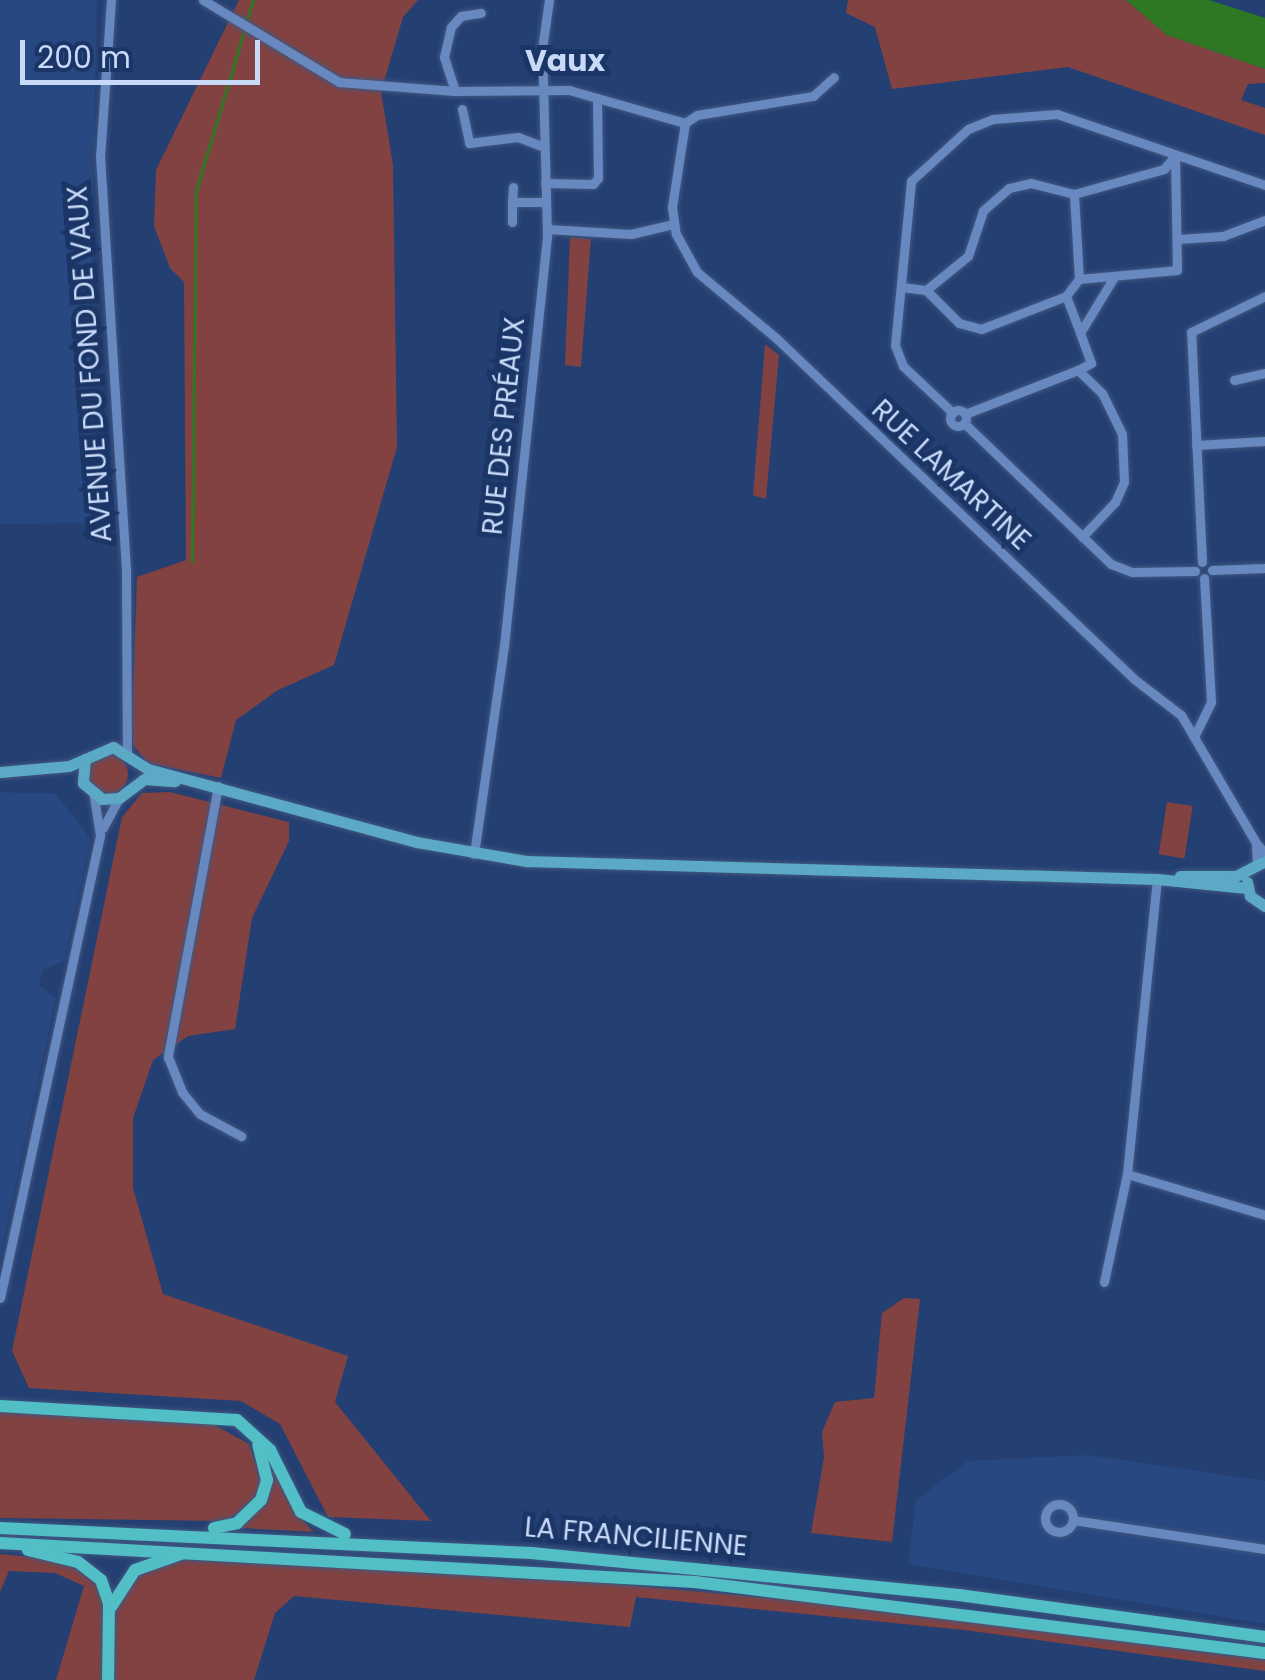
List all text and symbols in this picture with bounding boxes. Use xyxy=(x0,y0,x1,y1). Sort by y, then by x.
scale bar xyxy=(25,20,265,82)
text: 200 m xyxy=(37,36,131,79)
district label: Vaux xyxy=(525,43,605,79)
street label: AVENUE DU FOND DE VAUX xyxy=(61,184,119,544)
street label: RUE DES PRÉAUX xyxy=(476,316,532,536)
street label: RUE LAMARTINE xyxy=(865,393,1037,557)
street label: LA FRANCILIENNE xyxy=(523,1511,749,1563)

